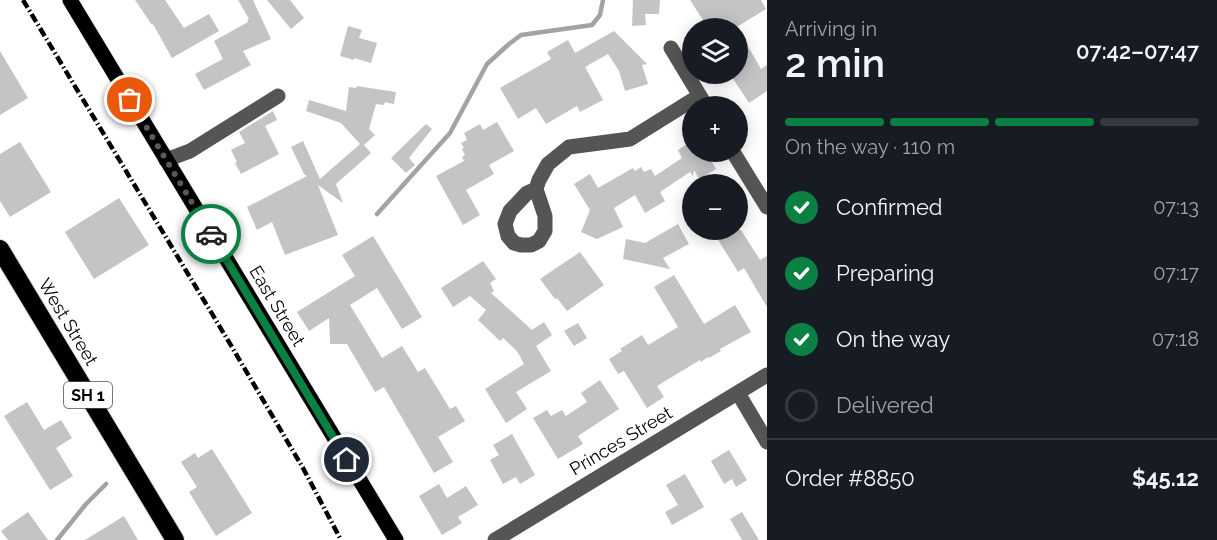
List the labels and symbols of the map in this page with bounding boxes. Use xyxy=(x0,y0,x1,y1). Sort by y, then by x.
pin xyxy=(104,74,155,125)
courier xyxy=(181,204,241,264)
street label: East Street xyxy=(245,262,310,350)
street label: West Street xyxy=(34,275,103,369)
road number: SH 1 xyxy=(64,382,112,408)
street label: Princes Street xyxy=(566,402,676,479)
pin xyxy=(321,434,372,485)

